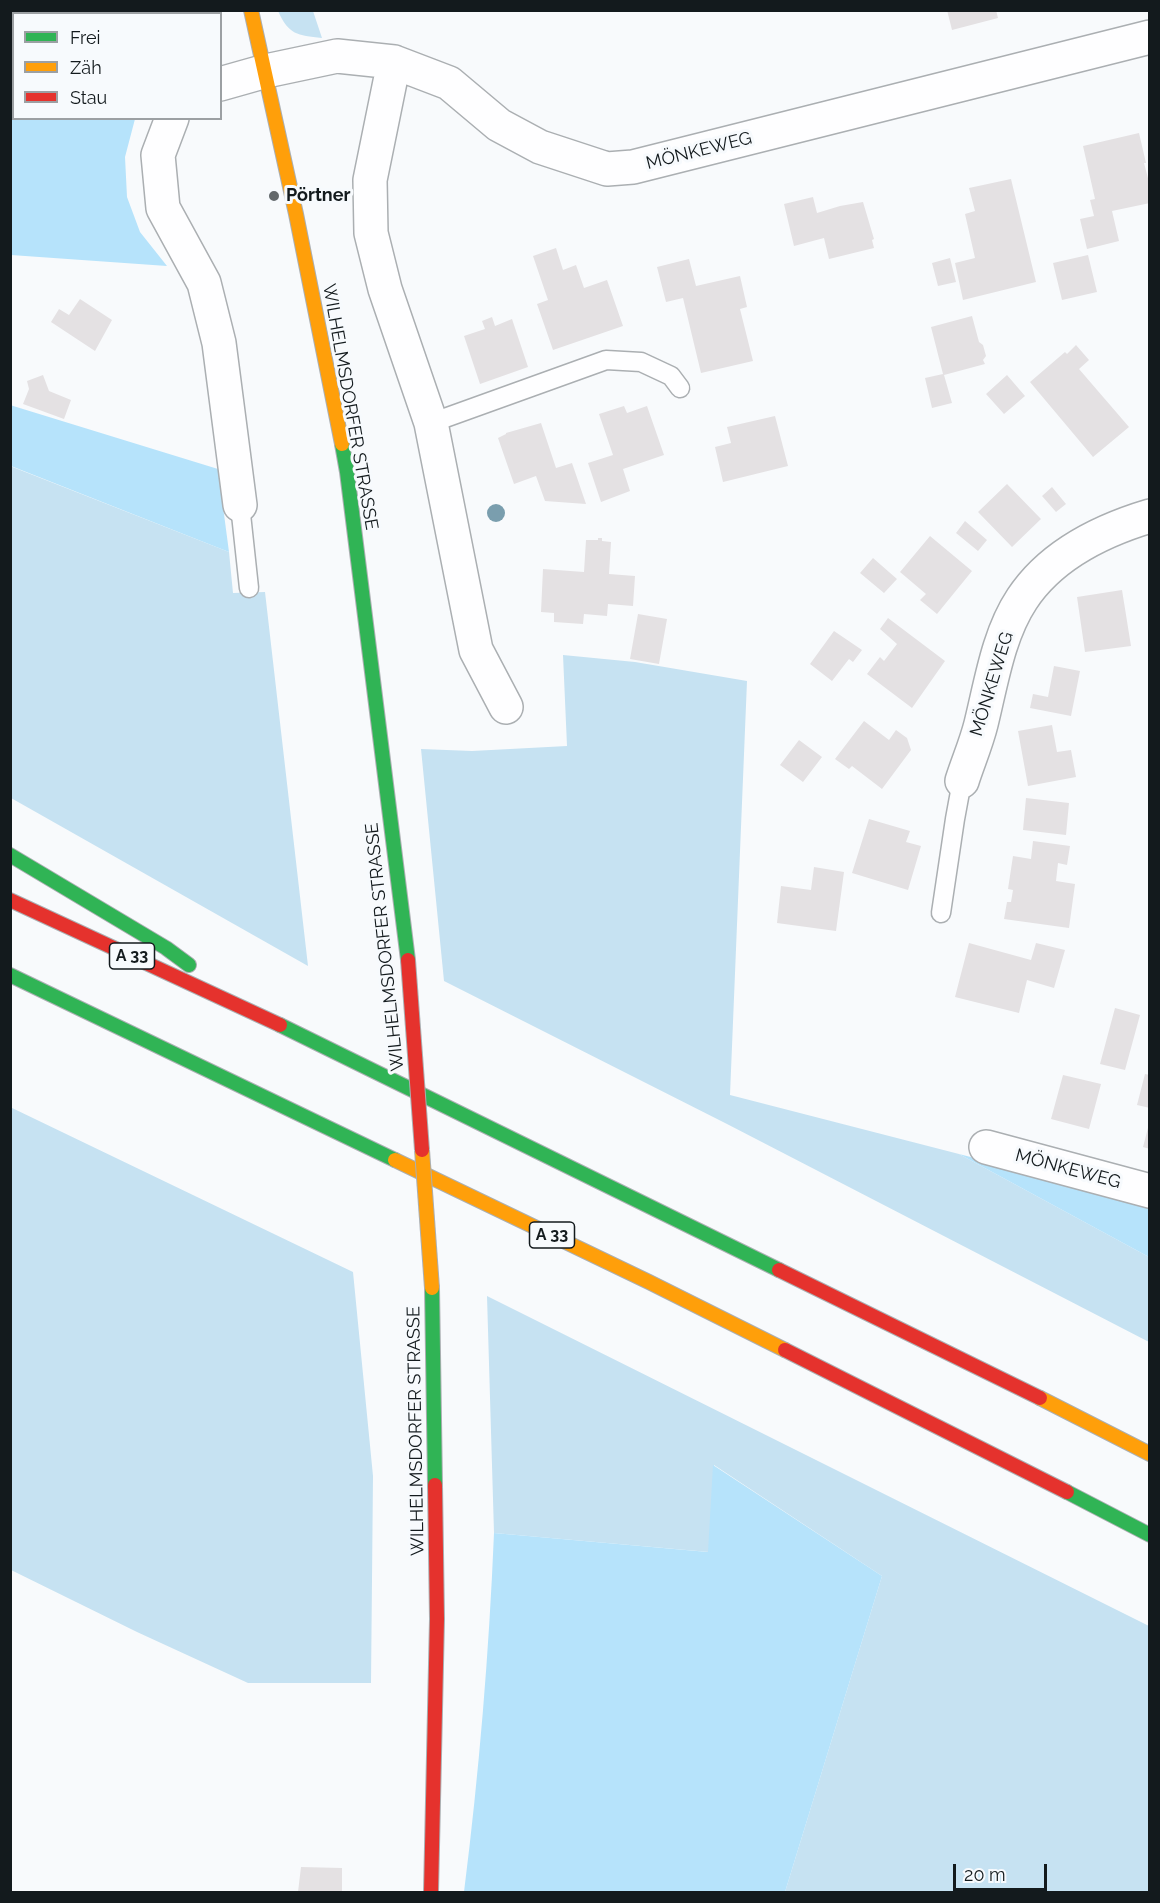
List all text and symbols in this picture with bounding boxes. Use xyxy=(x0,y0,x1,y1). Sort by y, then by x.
legend xyxy=(12,12,222,120)
text: Frei xyxy=(70,27,100,48)
text: Zäh xyxy=(70,57,102,78)
text: Stau xyxy=(70,87,107,108)
street label: MÖNKEWEG xyxy=(644,127,754,175)
place label: Pörtner xyxy=(286,185,350,207)
marker: Pörtner xyxy=(267,189,281,203)
street label: WILHELMSDORFER STRASSE xyxy=(318,282,382,532)
street label: MÖNKEWEG xyxy=(966,629,1018,739)
street label: WILHELMSDORFER STRASSE xyxy=(361,822,409,1072)
road number: A 33 xyxy=(110,943,154,969)
street label: MÖNKEWEG xyxy=(1013,1145,1123,1193)
road number: A 33 xyxy=(530,1222,574,1248)
street label: WILHELMSDORFER STRASSE xyxy=(403,1306,429,1556)
scale bar xyxy=(956,1852,1050,1890)
text: 20 m xyxy=(964,1864,1006,1885)

